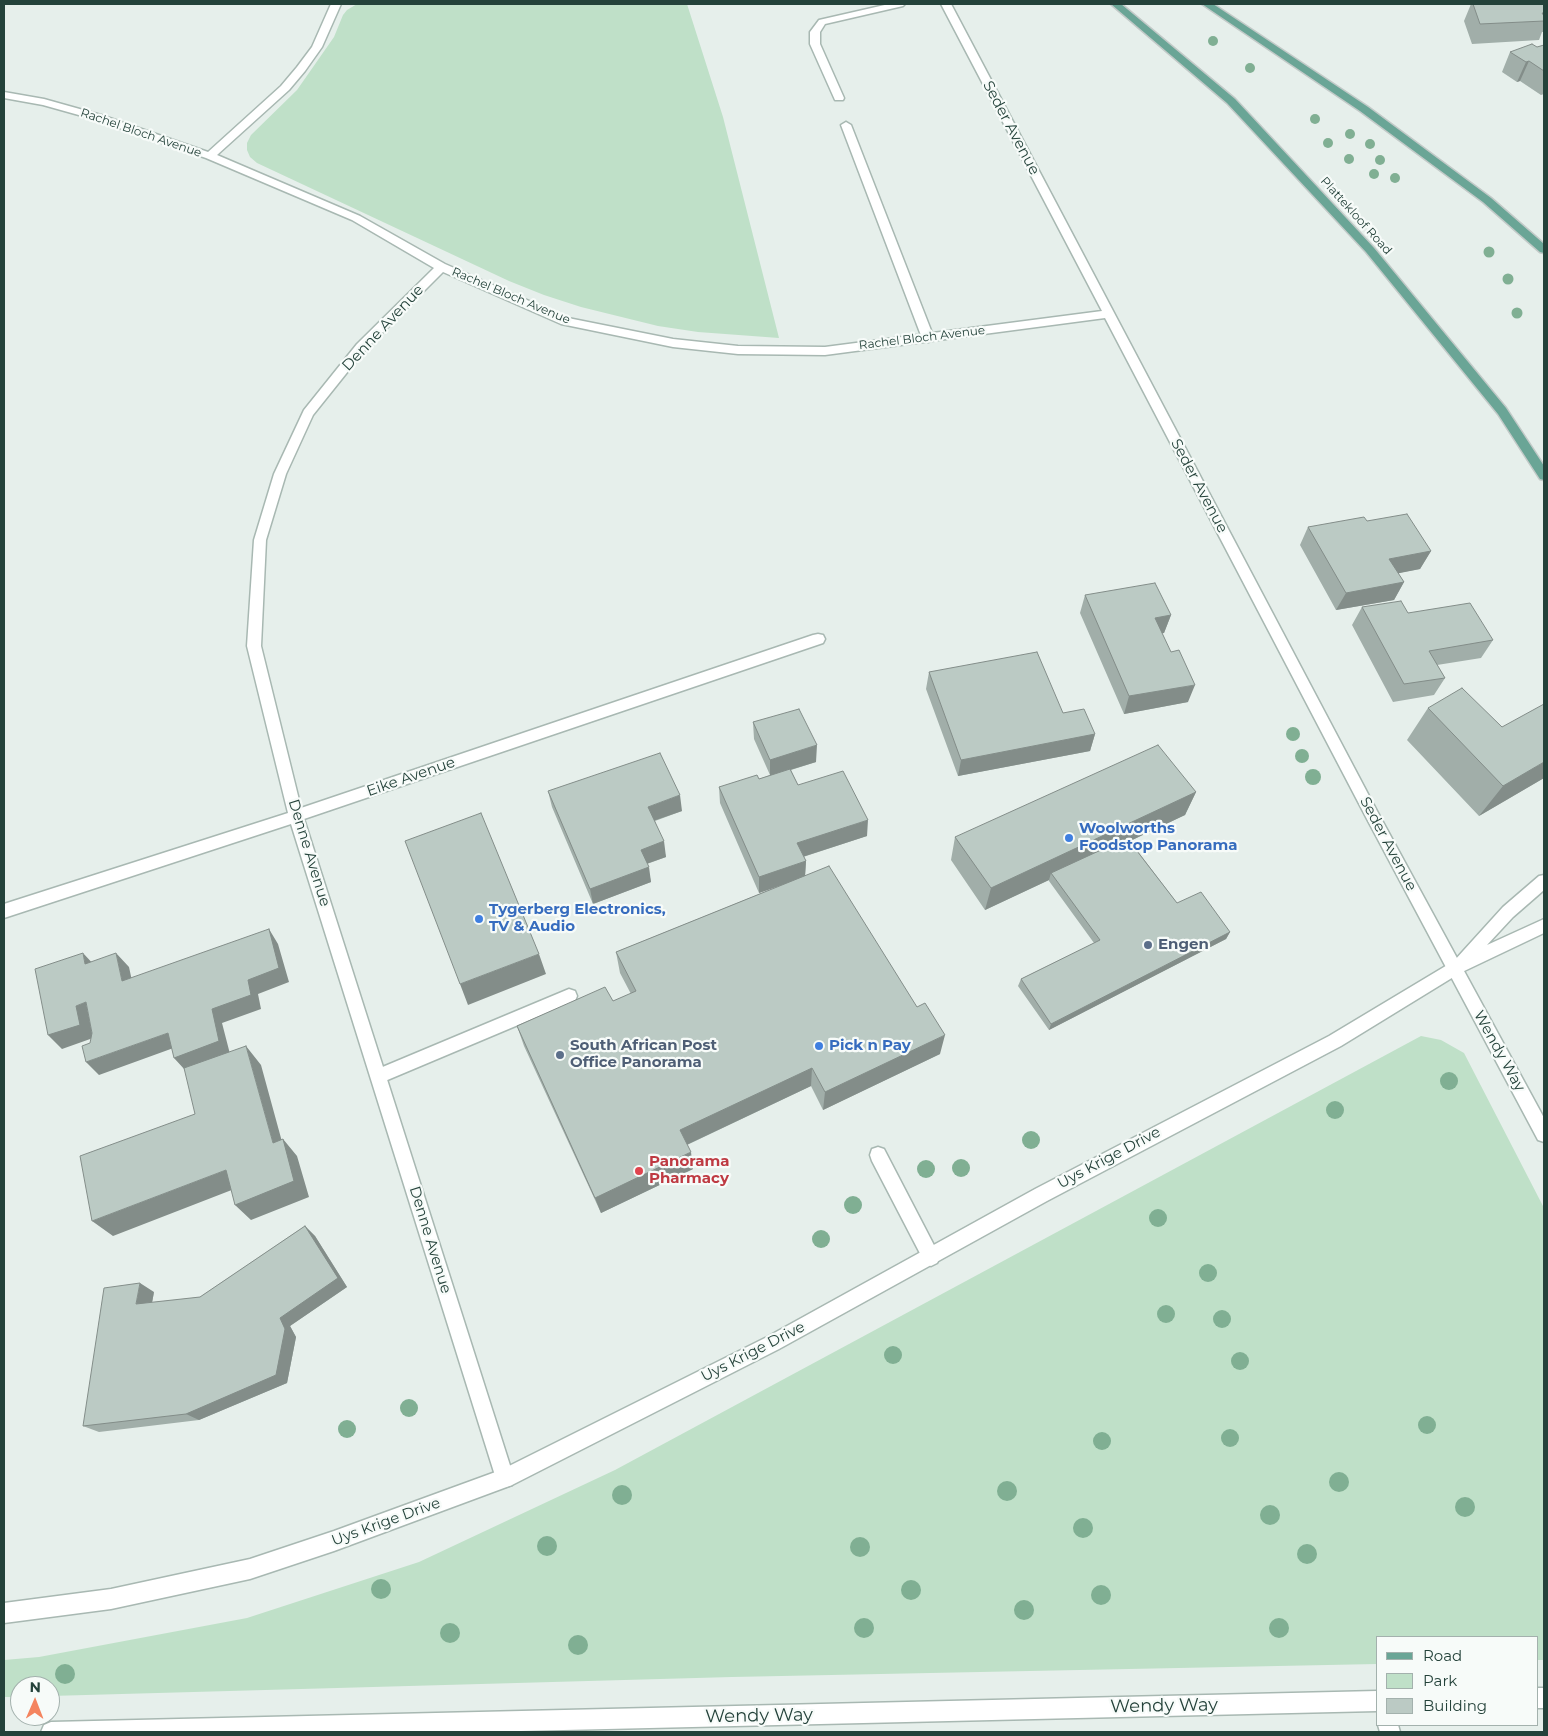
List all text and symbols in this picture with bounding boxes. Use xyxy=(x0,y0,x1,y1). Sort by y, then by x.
street label: Seder Avenue xyxy=(979,78,1043,178)
street label: Rachel Bloch Avenue xyxy=(79,106,203,160)
street label: Plattekloof Road xyxy=(1317,174,1395,258)
street label: Rachel Bloch Avenue xyxy=(450,265,572,327)
street label: Denne Avenue xyxy=(338,281,428,375)
street label: Rachel Bloch Avenue xyxy=(858,323,986,353)
street label: Seder Avenue xyxy=(1167,436,1231,536)
street label: Eike Avenue xyxy=(364,753,458,801)
street label: Seder Avenue xyxy=(1356,794,1420,894)
street label: Denne Avenue xyxy=(284,797,334,909)
place label: Woolworths Foodstop Panorama xyxy=(1079,820,1237,855)
marker: Woolworths Foodstop Panorama xyxy=(1063,832,1075,844)
place label: Tygerberg Electronics, TV & Audio xyxy=(489,901,666,936)
marker: Tygerberg Electronics, TV & Audio xyxy=(473,913,485,925)
place label: Engen xyxy=(1158,936,1209,954)
marker: Engen xyxy=(1142,939,1154,951)
street label: Wendy Way xyxy=(1469,1007,1529,1095)
place label: South African Post Office Panorama xyxy=(570,1037,717,1072)
place label: Pick n Pay xyxy=(829,1037,911,1055)
marker: Pick n Pay xyxy=(813,1040,825,1052)
marker: South African Post Office Panorama xyxy=(554,1049,566,1061)
street label: Uys Krige Drive xyxy=(1054,1123,1164,1193)
place label: Panorama Pharmacy xyxy=(649,1153,729,1188)
marker: Panorama Pharmacy xyxy=(633,1165,645,1177)
street label: Denne Avenue xyxy=(405,1184,455,1296)
street label: Uys Krige Drive xyxy=(698,1318,808,1386)
street label: Uys Krige Drive xyxy=(329,1494,443,1550)
legend xyxy=(1376,1636,1538,1726)
text: Road xyxy=(1423,1646,1462,1665)
text: Park xyxy=(1423,1671,1457,1690)
north arrow xyxy=(10,1676,60,1726)
text: N xyxy=(29,1678,41,1696)
street label: Wendy Way xyxy=(1110,1694,1218,1718)
text: Building xyxy=(1423,1696,1487,1715)
street label: Wendy Way xyxy=(705,1704,813,1728)

